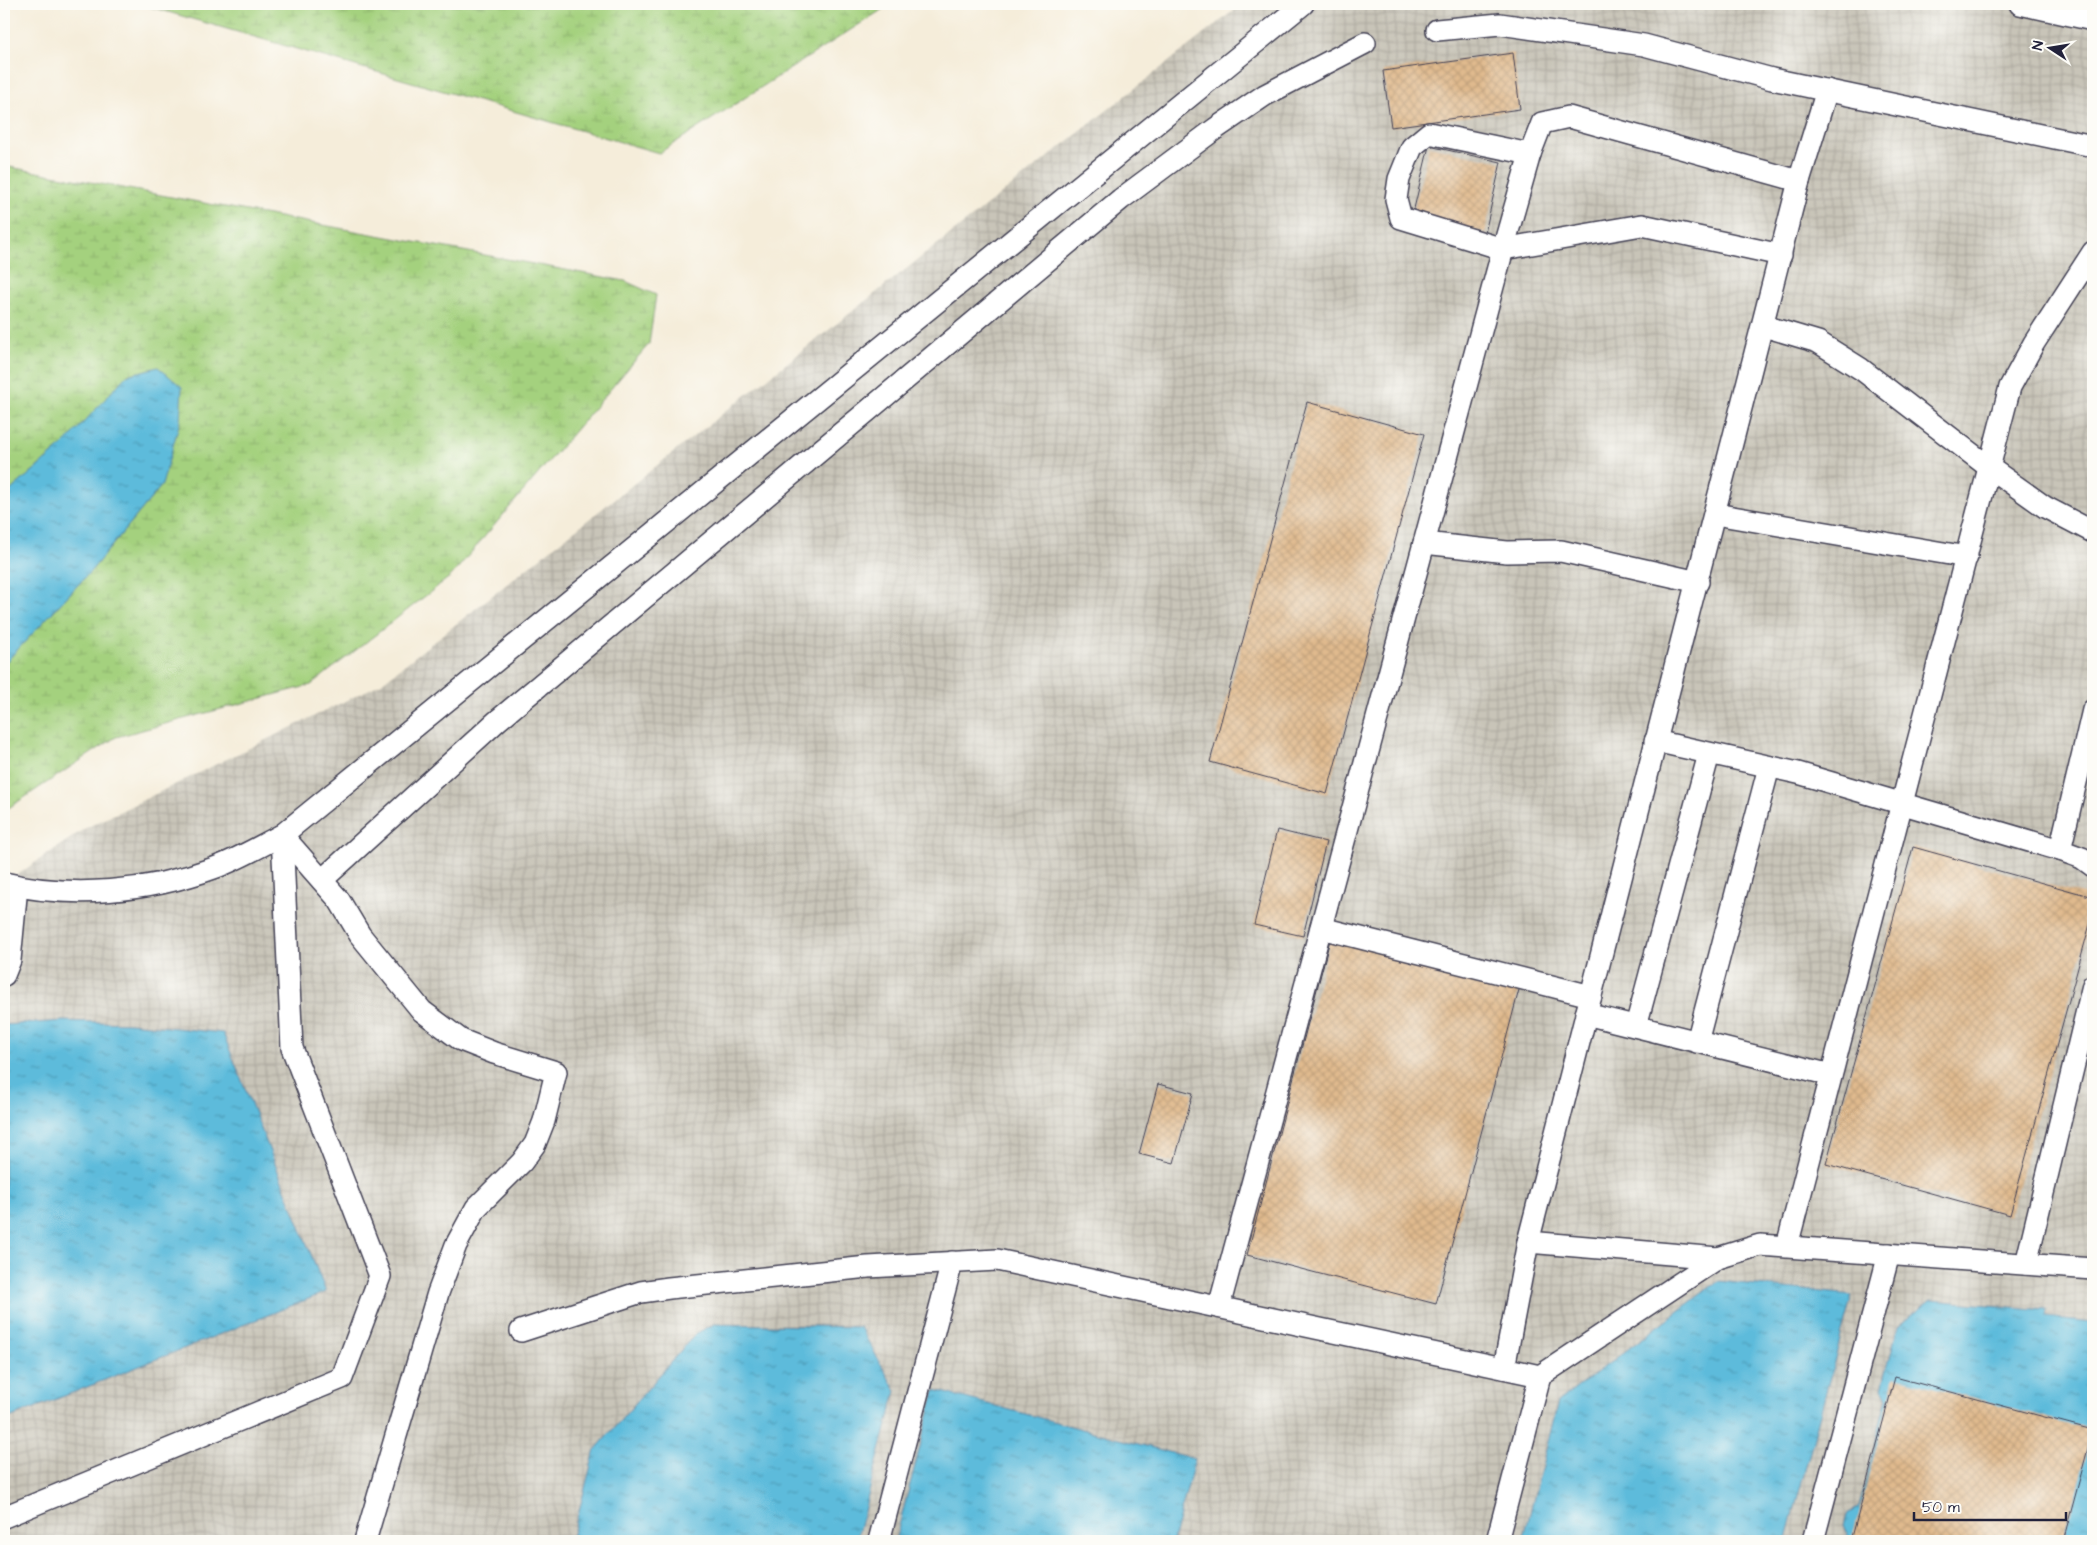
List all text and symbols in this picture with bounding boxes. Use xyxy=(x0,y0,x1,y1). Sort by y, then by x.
north arrow xyxy=(2024,22,2074,72)
text: N xyxy=(2028,39,2049,52)
scale bar xyxy=(1914,1490,2067,1522)
text: 50 m xyxy=(1922,1497,1960,1518)

